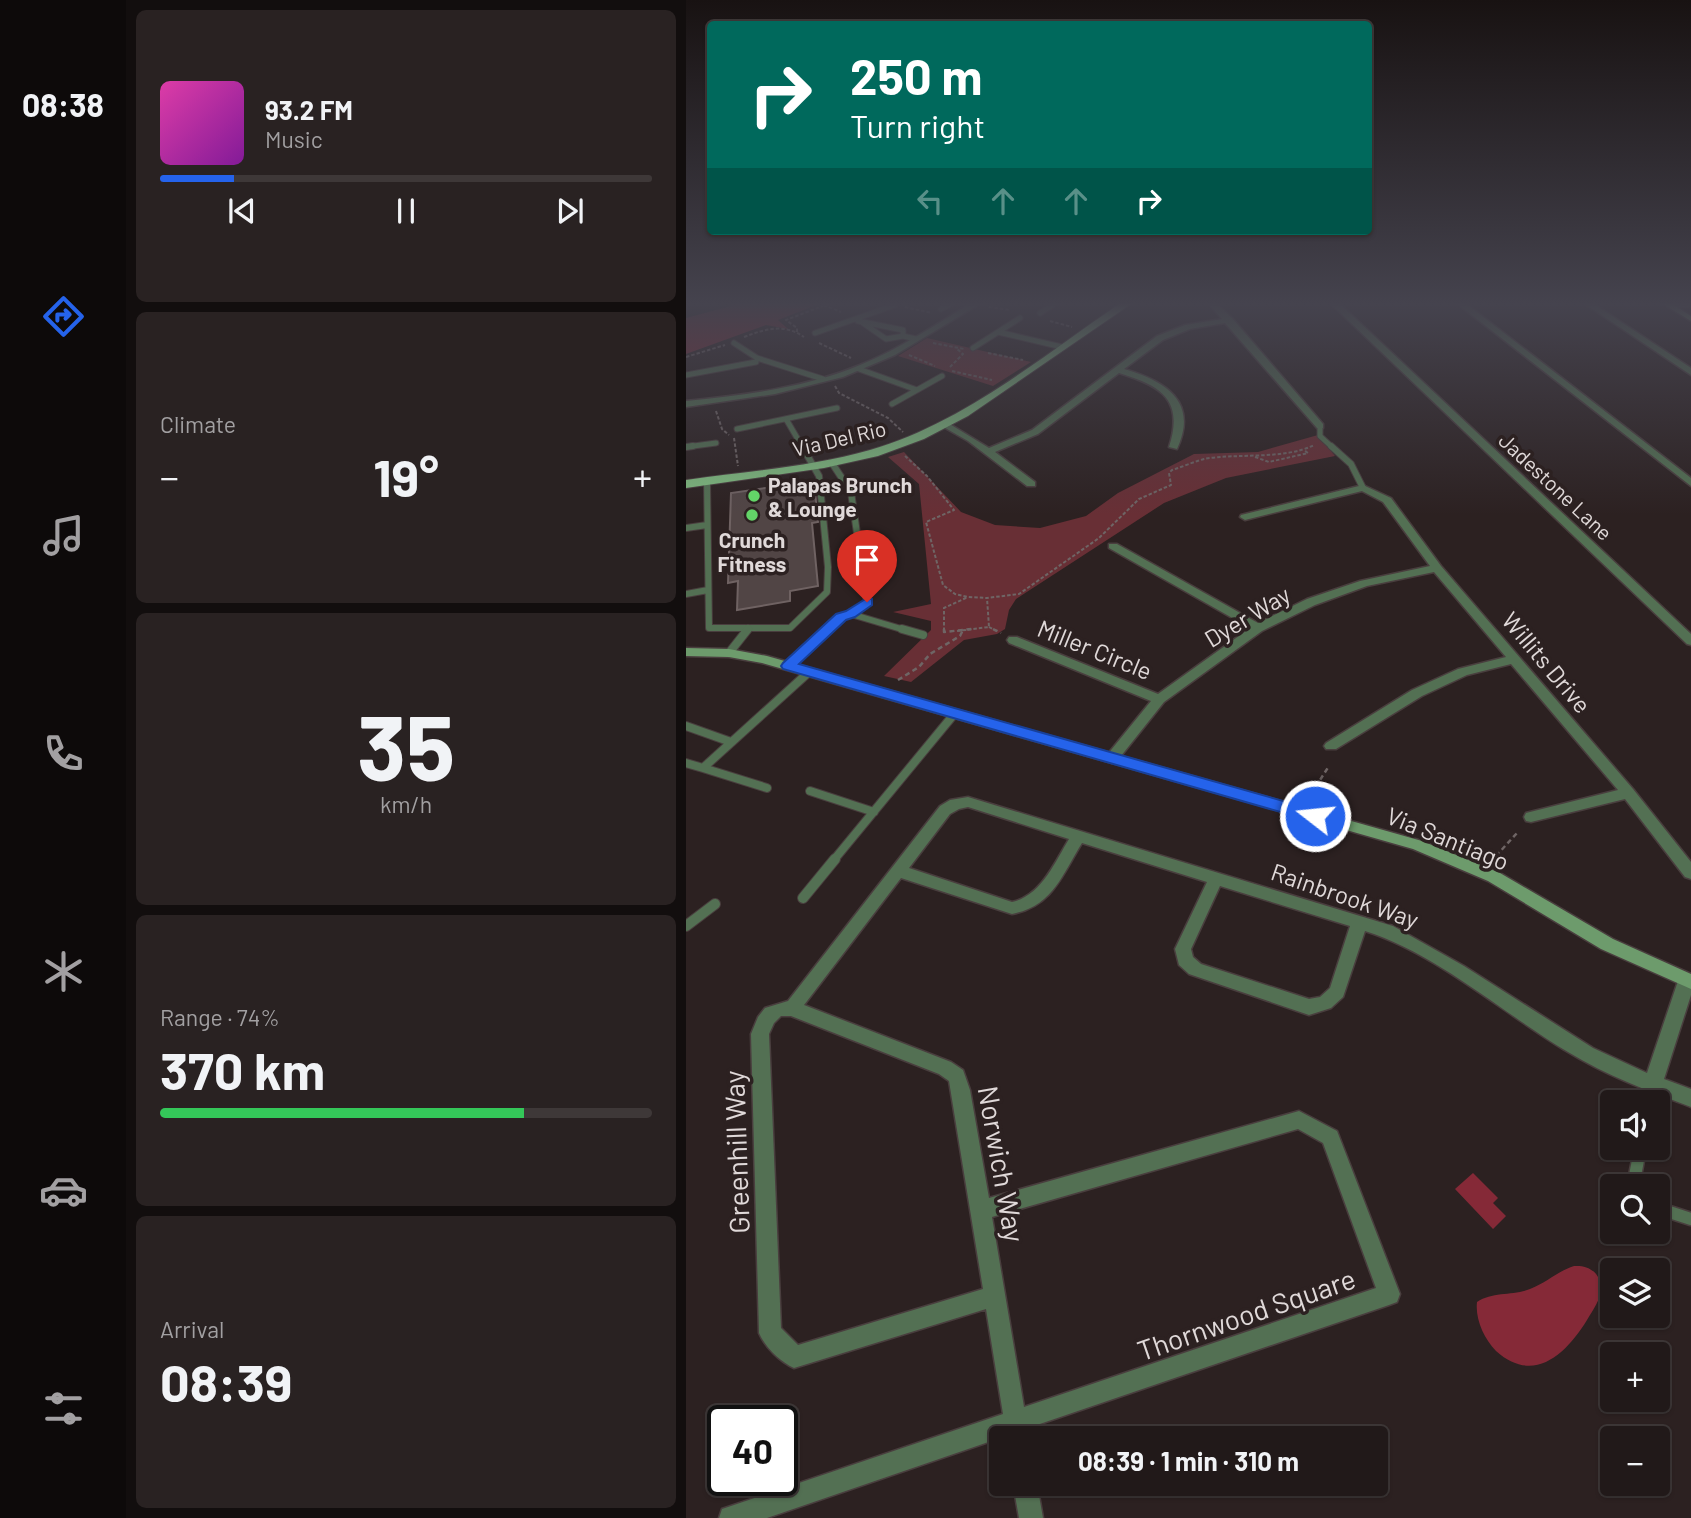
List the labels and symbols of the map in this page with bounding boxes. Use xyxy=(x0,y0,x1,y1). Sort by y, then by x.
street label: Via Del Rio xyxy=(790,415,888,461)
street label: Jadestone Lane xyxy=(1494,427,1618,545)
place label: Palapas Brunch & Lounge xyxy=(768,472,912,521)
marker: Palapas Brunch & Lounge xyxy=(746,488,762,504)
marker: Crunch Fitness xyxy=(744,507,760,523)
place label: Crunch Fitness xyxy=(718,527,786,576)
pin xyxy=(837,530,897,602)
street label: Dyer Way xyxy=(1199,579,1295,653)
street label: Willits Drive xyxy=(1496,606,1598,718)
street label: Miller Circle xyxy=(1034,613,1156,685)
position arrow xyxy=(1278,779,1352,853)
street label: Via Santiago xyxy=(1383,800,1513,876)
street label: Rainbrook Way xyxy=(1268,856,1422,934)
street label: Greenhill Way xyxy=(716,1070,756,1234)
street label: Norwich Way xyxy=(972,1083,1032,1245)
street label: Thornwood Square xyxy=(1133,1261,1359,1367)
speed limit sign: 40 xyxy=(707,1405,798,1496)

